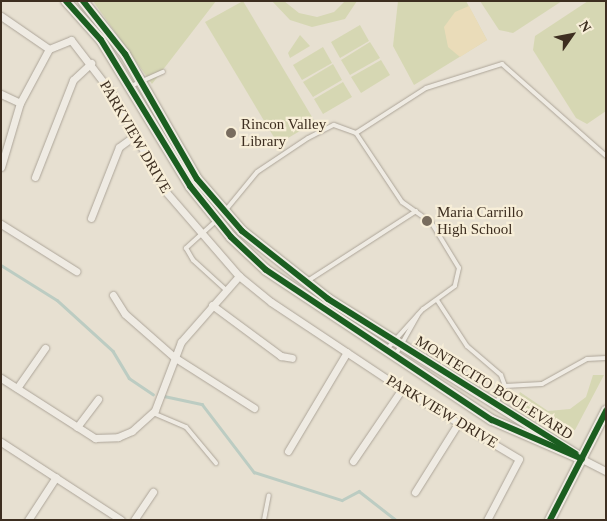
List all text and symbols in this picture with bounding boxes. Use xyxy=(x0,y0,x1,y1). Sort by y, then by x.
north arrow xyxy=(547,10,597,60)
text: N xyxy=(576,18,594,35)
street label: PARKVIEW DRIVE xyxy=(95,77,175,197)
place label: Rincon Valley Library xyxy=(241,115,326,150)
marker: Rincon Valley Library xyxy=(225,127,237,139)
place label: Maria Carrillo High School xyxy=(437,203,523,238)
marker: Maria Carrillo High School xyxy=(421,215,433,227)
street label: MONTECITO BOULEVARD xyxy=(412,332,576,444)
street label: PARKVIEW DRIVE xyxy=(383,371,501,453)

